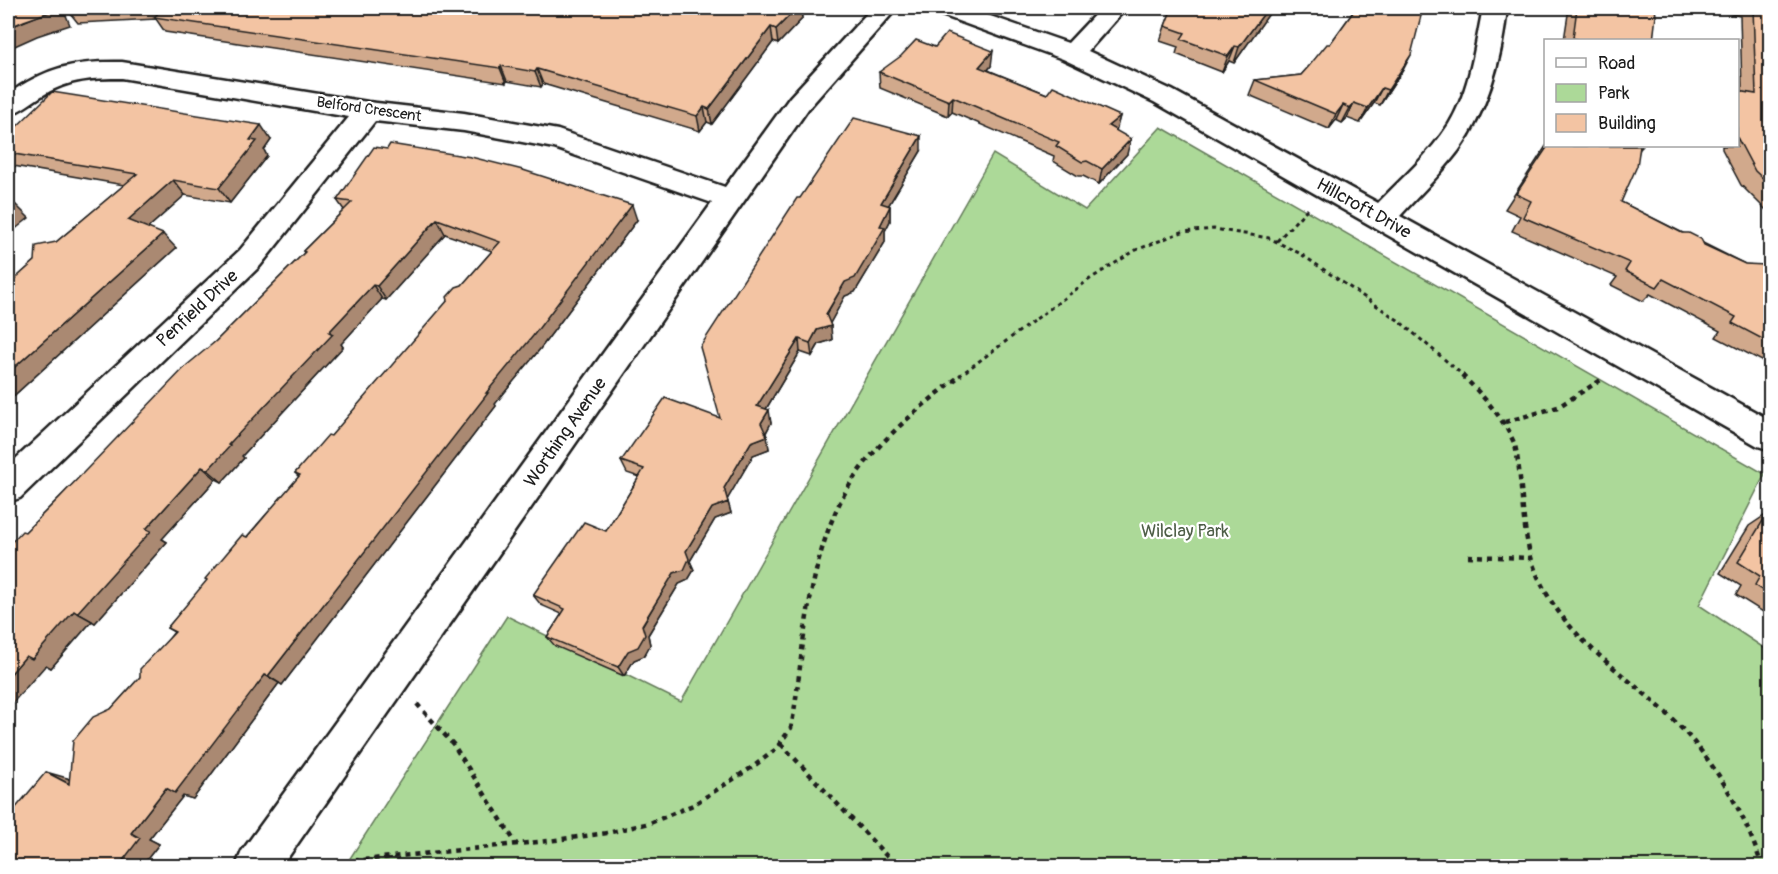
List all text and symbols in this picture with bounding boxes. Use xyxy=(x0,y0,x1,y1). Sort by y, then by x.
legend xyxy=(1544,39,1739,147)
text: Road xyxy=(1598,52,1635,75)
text: Park xyxy=(1598,82,1630,105)
street label: Belford Crescent xyxy=(315,93,424,126)
text: Building xyxy=(1598,112,1656,135)
street label: Hillcroft Drive xyxy=(1312,173,1415,244)
street label: Penfield Drive xyxy=(152,265,243,352)
street label: Worthing Avenue xyxy=(519,373,612,492)
park label: Wilclay Park xyxy=(1141,520,1229,543)

